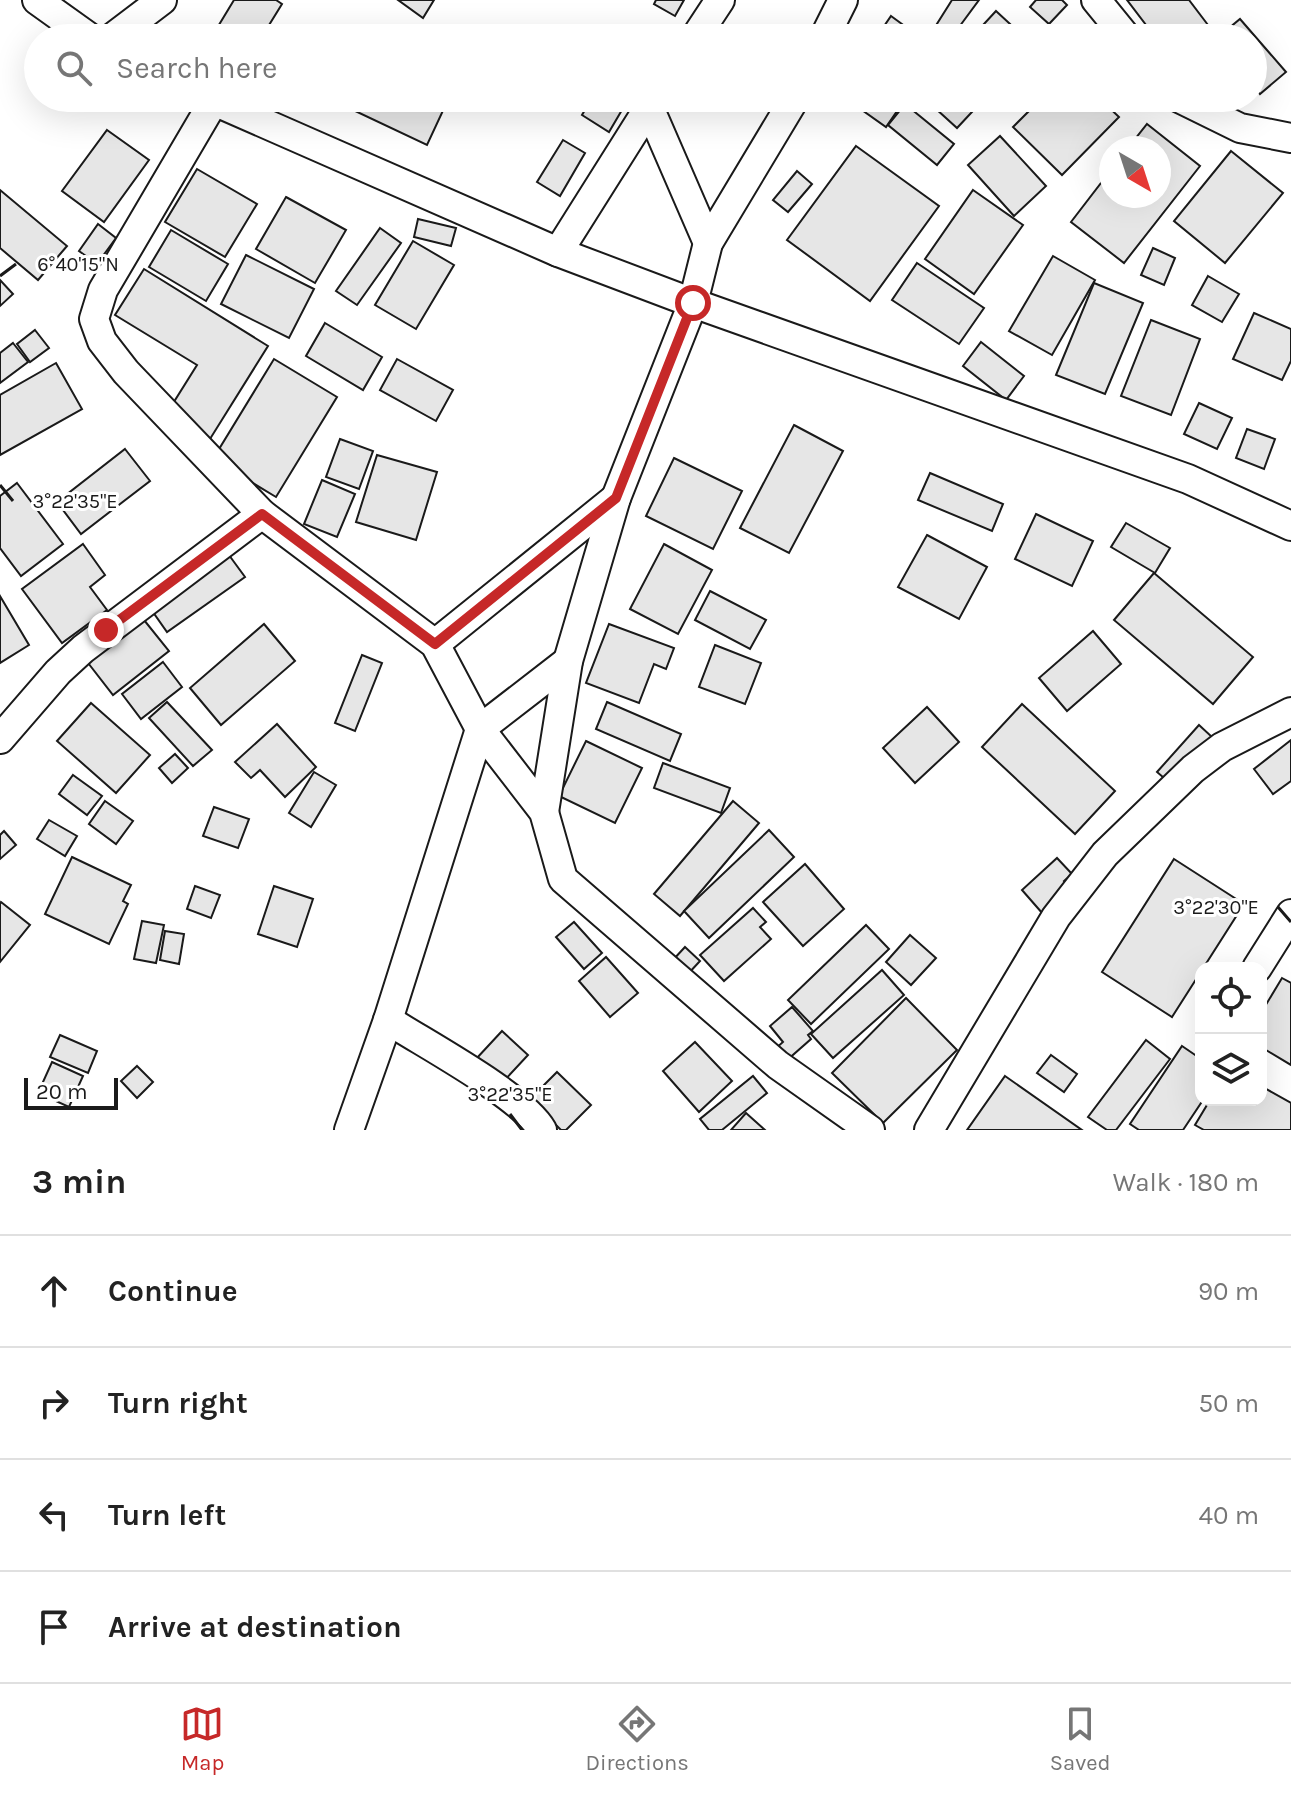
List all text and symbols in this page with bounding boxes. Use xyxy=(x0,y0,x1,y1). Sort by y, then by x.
search box xyxy=(24,24,1267,112)
icon: search xyxy=(52,46,96,90)
text: Search here xyxy=(116,50,277,86)
north arrow xyxy=(1099,136,1171,208)
text: 6°40'15"N xyxy=(37,253,119,276)
route start xyxy=(675,285,711,321)
text: 3°22'35"E xyxy=(33,490,117,513)
route end xyxy=(88,612,124,648)
text: 3°22'30"E xyxy=(1173,896,1259,919)
map controls xyxy=(1195,962,1267,1106)
button: locate xyxy=(1195,962,1267,1034)
button: layers xyxy=(1195,1034,1267,1106)
scale bar xyxy=(24,1074,118,1110)
text: 20 m xyxy=(36,1079,88,1105)
text: 3°22'35"E xyxy=(468,1083,552,1106)
text: 3 min xyxy=(32,1162,126,1202)
text: Walk · 180 m xyxy=(1113,1167,1259,1198)
icon: ahead xyxy=(32,1269,76,1313)
text: Continue xyxy=(108,1273,238,1309)
text: 90 m xyxy=(1198,1276,1259,1307)
icon: right xyxy=(32,1381,76,1425)
text: Turn right xyxy=(108,1385,248,1421)
text: 50 m xyxy=(1198,1388,1259,1419)
icon: left xyxy=(32,1493,76,1537)
text: Turn left xyxy=(108,1497,226,1533)
text: 40 m xyxy=(1199,1500,1259,1531)
icon: arrive xyxy=(32,1605,76,1649)
text: Arrive at destination xyxy=(108,1609,402,1645)
tab: Map xyxy=(180,1702,224,1776)
tab: Directions xyxy=(585,1702,689,1776)
tab: Saved xyxy=(1050,1702,1111,1776)

